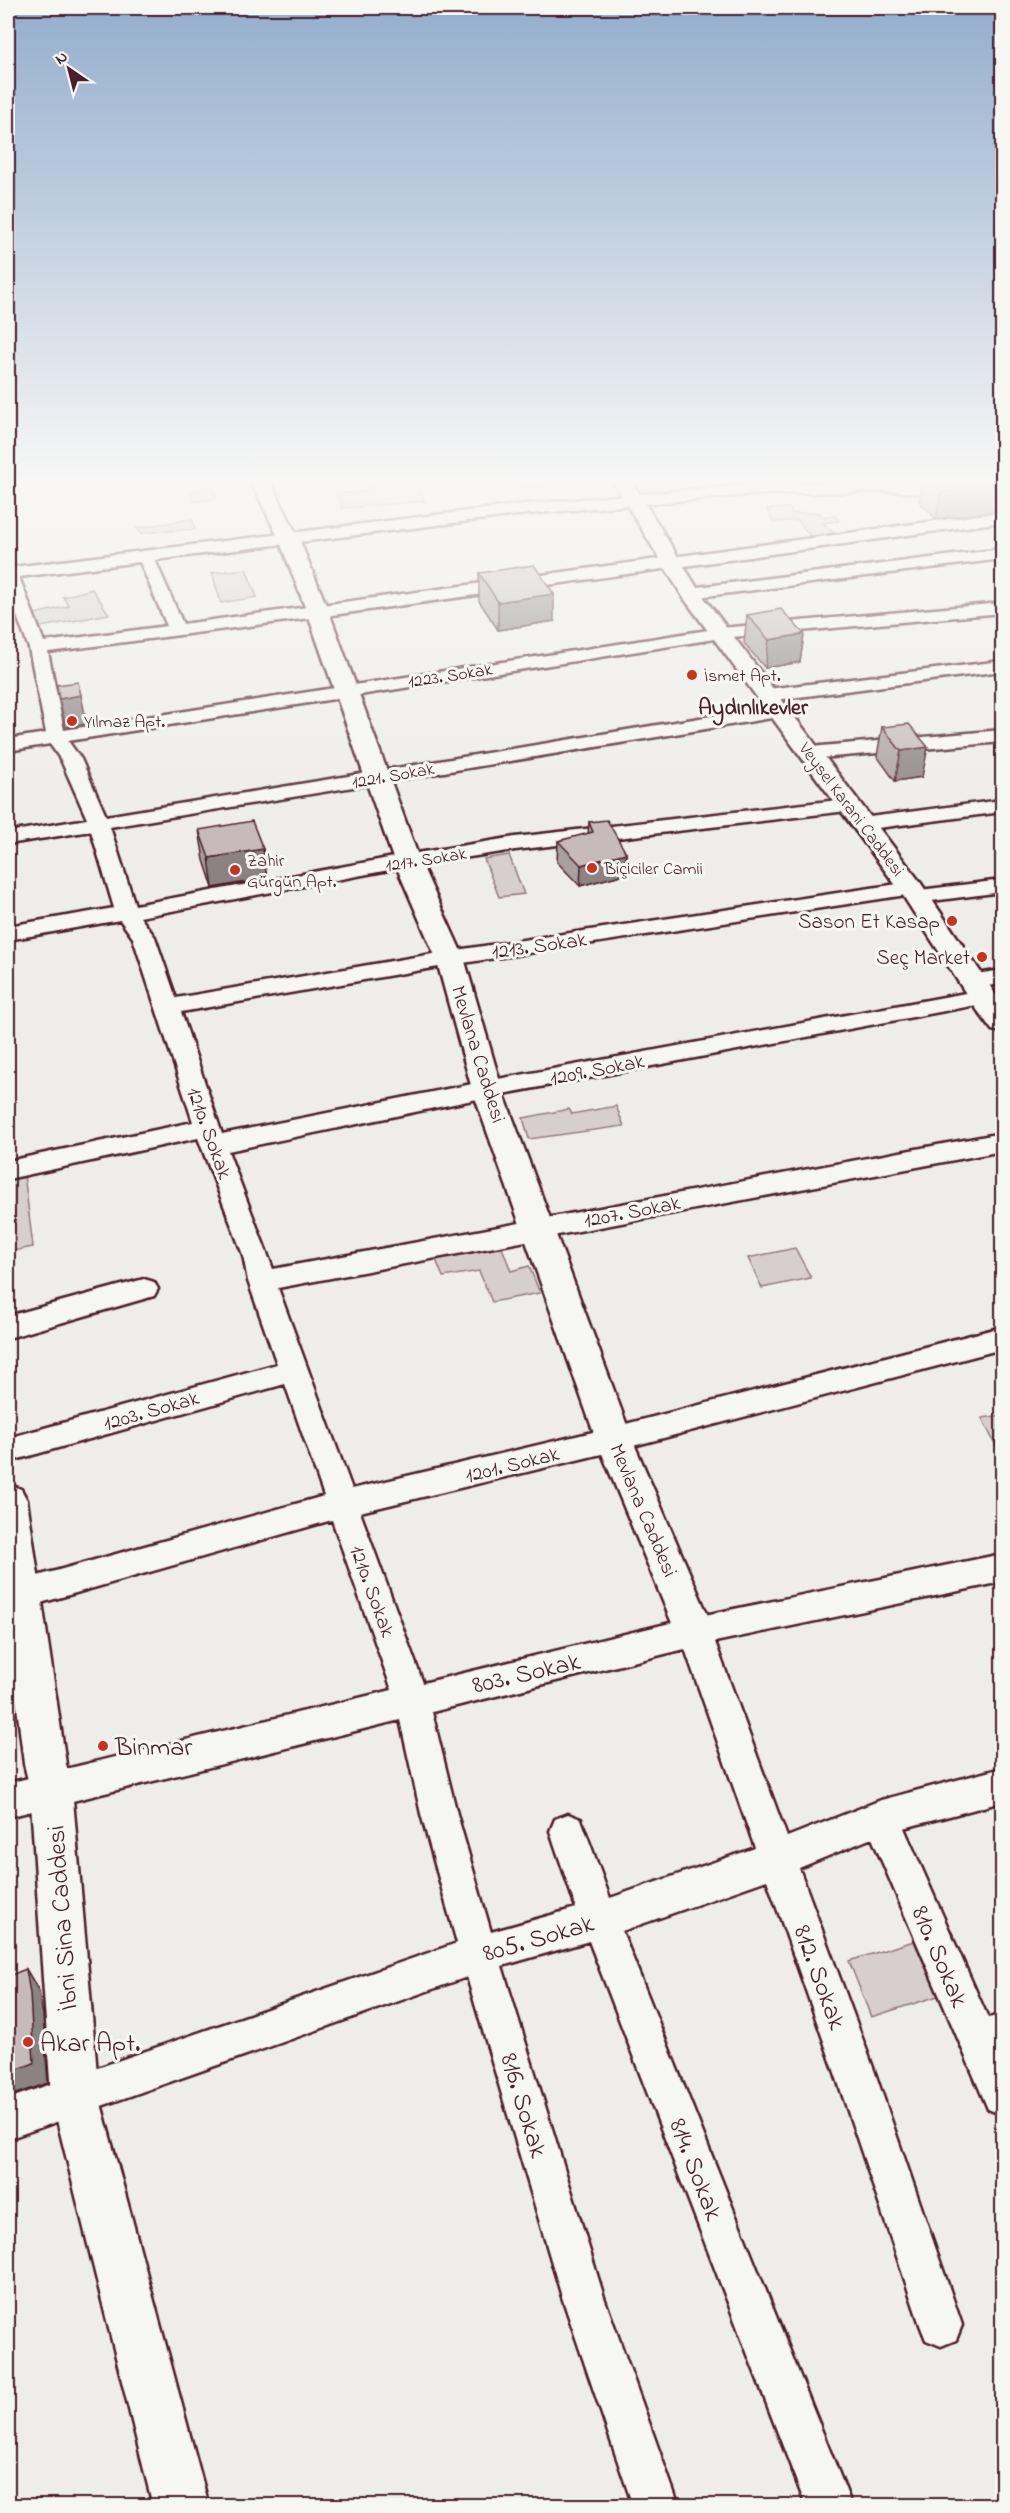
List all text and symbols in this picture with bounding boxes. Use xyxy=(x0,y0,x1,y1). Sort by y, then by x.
north arrow xyxy=(39,39,99,99)
text: N xyxy=(50,45,73,71)
street label: 1223. Sokak xyxy=(406,657,494,696)
place label: İsmet Apt. xyxy=(704,664,781,690)
marker: İsmet Apt. xyxy=(685,668,699,682)
district label: Aydınlıkevler xyxy=(698,693,809,726)
place label: Yılmaz Apt. xyxy=(84,710,165,736)
marker: Yılmaz Apt. xyxy=(65,714,79,728)
street label: Veysel Karani Caddesi xyxy=(791,737,910,883)
street label: 1221. Sokak xyxy=(350,757,437,797)
street label: 1217. Sokak xyxy=(384,842,469,880)
place label: Zahir Gürgün Apt. xyxy=(247,849,337,897)
place label: Biçiciler Camii xyxy=(603,857,703,883)
marker: Biçiciler Camii xyxy=(585,861,599,875)
marker: Zahir Gürgün Apt. xyxy=(228,863,242,877)
place label: Sason Et Kasap xyxy=(798,908,940,938)
marker: Sason Et Kasap xyxy=(945,914,959,928)
street label: 1213. Sokak xyxy=(490,925,589,968)
place label: Seç Market xyxy=(876,944,970,974)
marker: Seç Market xyxy=(975,950,989,964)
street label: Mevlana Caddesi xyxy=(442,982,512,1127)
street label: 1209. Sokak xyxy=(548,1047,648,1095)
street label: 1210. Sokak xyxy=(178,1083,239,1185)
street label: 1207. Sokak xyxy=(581,1189,684,1237)
street label: 1203. Sokak xyxy=(100,1384,204,1440)
street label: Mevlana Caddesi xyxy=(601,1439,684,1582)
street label: 1201. Sokak xyxy=(462,1440,563,1492)
street label: 1210. Sokak xyxy=(341,1541,402,1643)
street label: 803. Sokak xyxy=(469,1644,585,1706)
place label: Binmar xyxy=(114,1730,193,1768)
marker: Binmar xyxy=(96,1739,110,1753)
street label: İbni Sina Caddesi xyxy=(39,1824,89,2012)
street label: 810. Sokak xyxy=(900,1900,977,2015)
street label: 805. Sokak xyxy=(479,1906,599,1974)
street label: 812. Sokak xyxy=(782,1920,855,2036)
place label: Akar Apt. xyxy=(40,2026,140,2064)
marker: Akar Apt. xyxy=(21,2035,35,2049)
street label: 816. Sokak xyxy=(488,2049,556,2163)
street label: 814. Sokak xyxy=(657,2113,731,2227)

